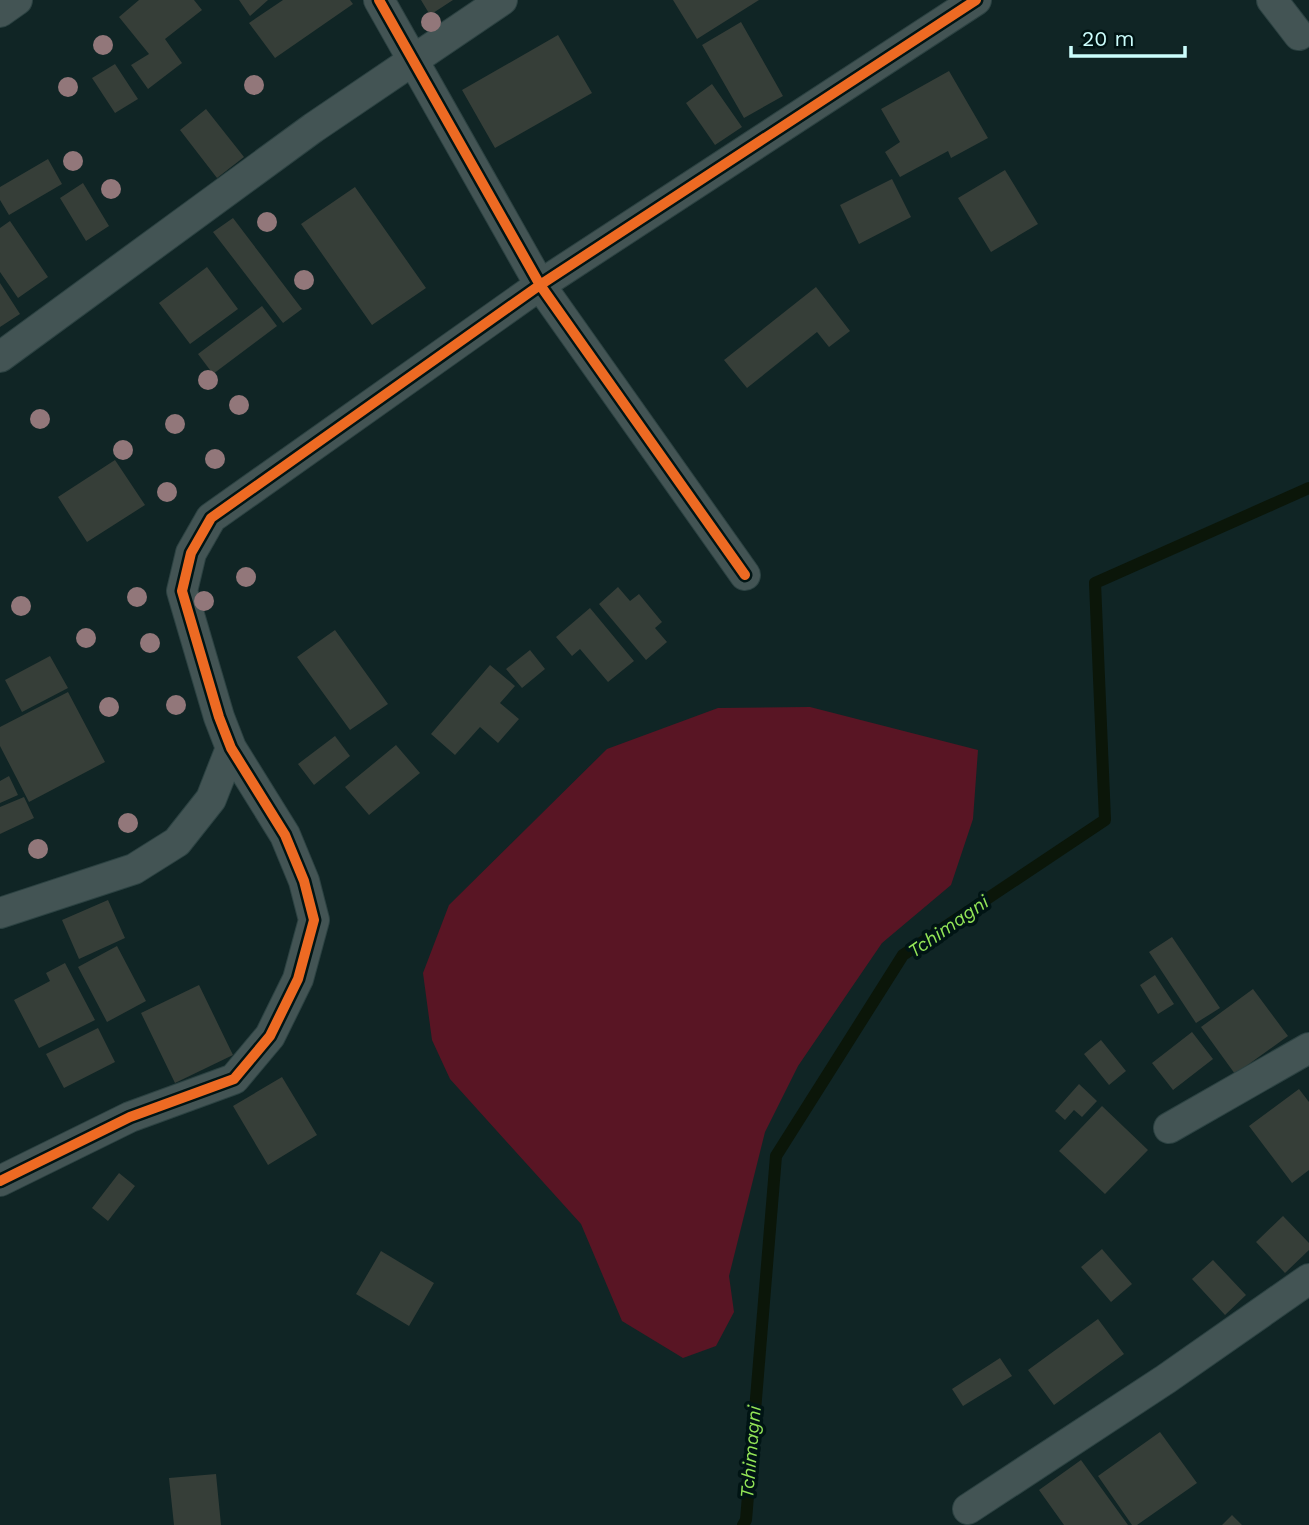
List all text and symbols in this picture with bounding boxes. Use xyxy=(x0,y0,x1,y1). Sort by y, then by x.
scale bar xyxy=(1071,14,1185,58)
text: 20 m xyxy=(1082,26,1134,51)
water label: Tchimagni xyxy=(903,890,994,963)
water label: Tchimagni xyxy=(735,1403,766,1500)

